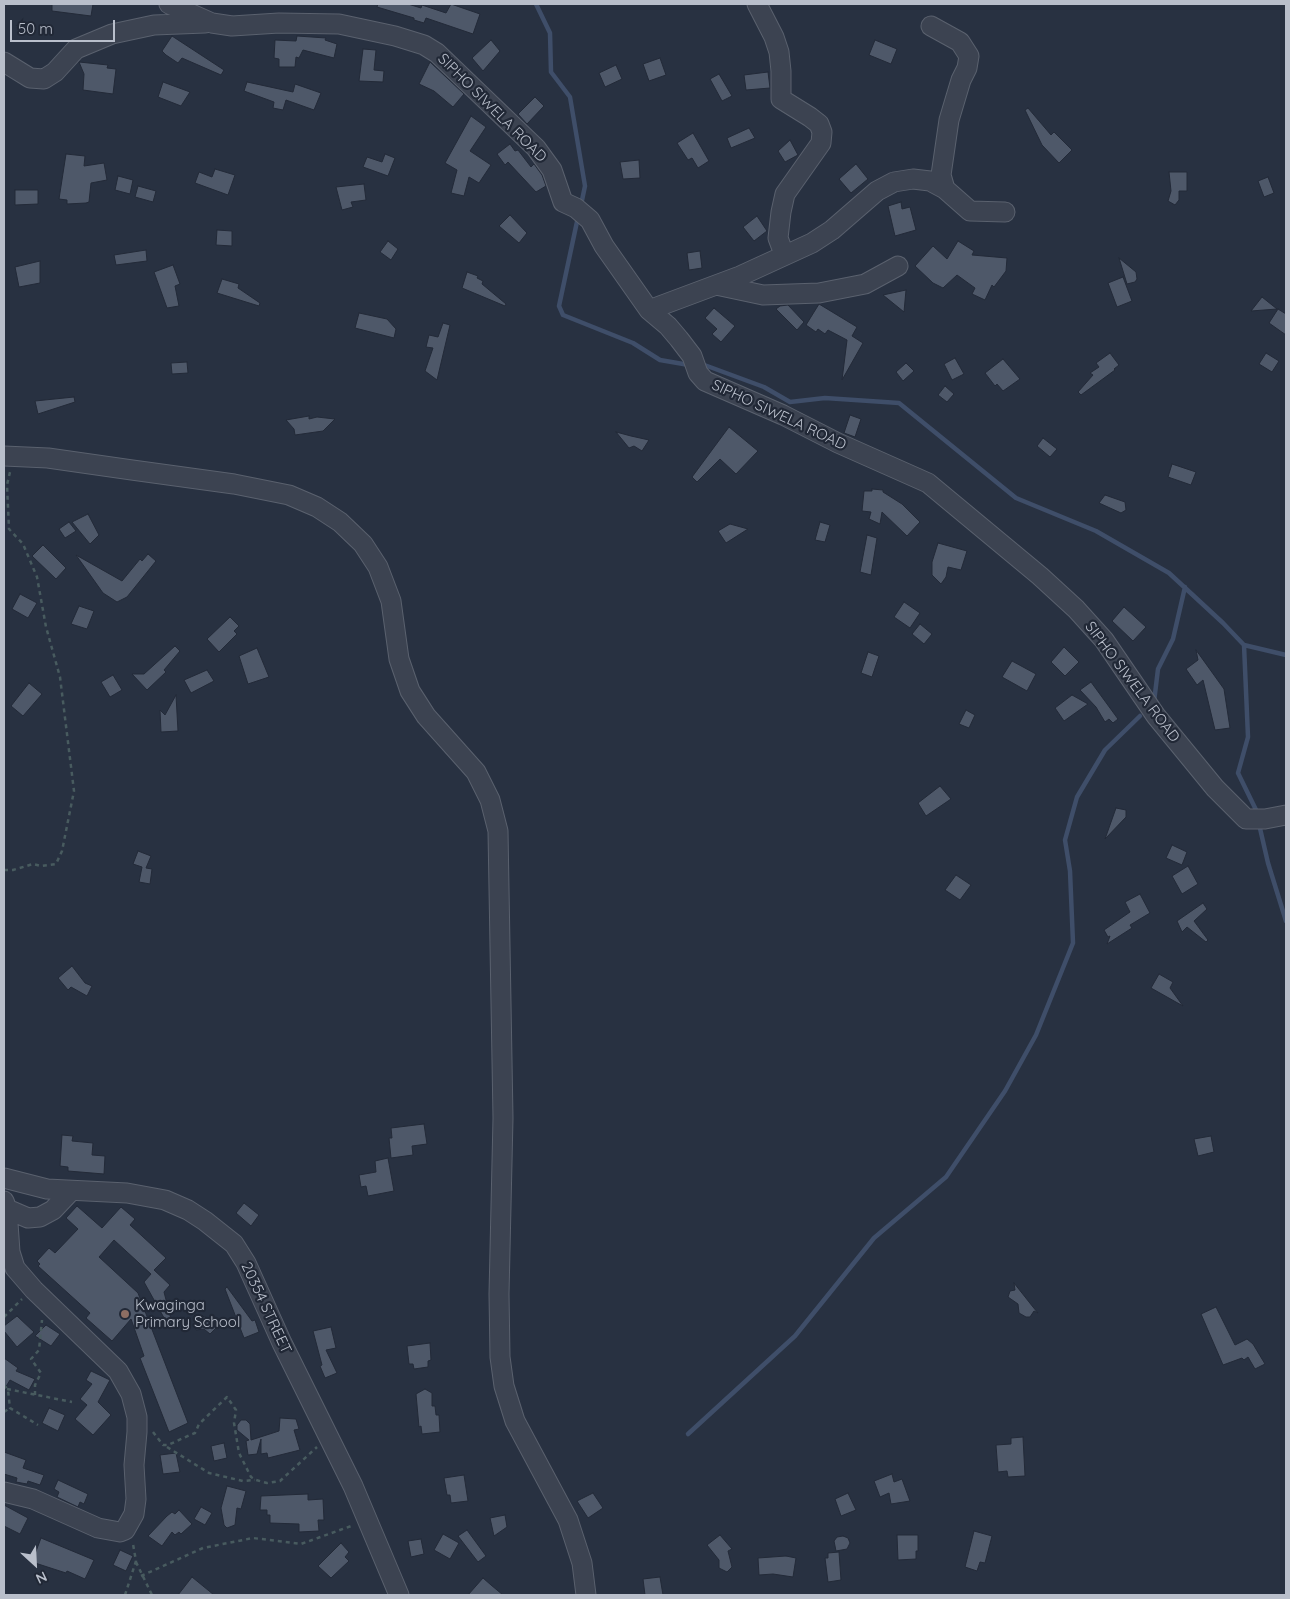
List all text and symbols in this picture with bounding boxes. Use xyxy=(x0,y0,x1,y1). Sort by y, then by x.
scale bar xyxy=(12,10,118,42)
text: 50 m xyxy=(18,19,53,38)
street label: SIPHO SIWELA ROAD xyxy=(434,50,550,166)
street label: SIPHO SIWELA ROAD xyxy=(709,376,849,454)
street label: SIPHO SIWELA ROAD xyxy=(1081,618,1183,746)
street label: 20354 STREET xyxy=(237,1259,295,1357)
place label: Kwaginga Primary School xyxy=(135,1296,240,1331)
marker: Kwaginga Primary School xyxy=(119,1308,131,1320)
north arrow xyxy=(10,1539,60,1589)
text: N xyxy=(33,1567,50,1588)

